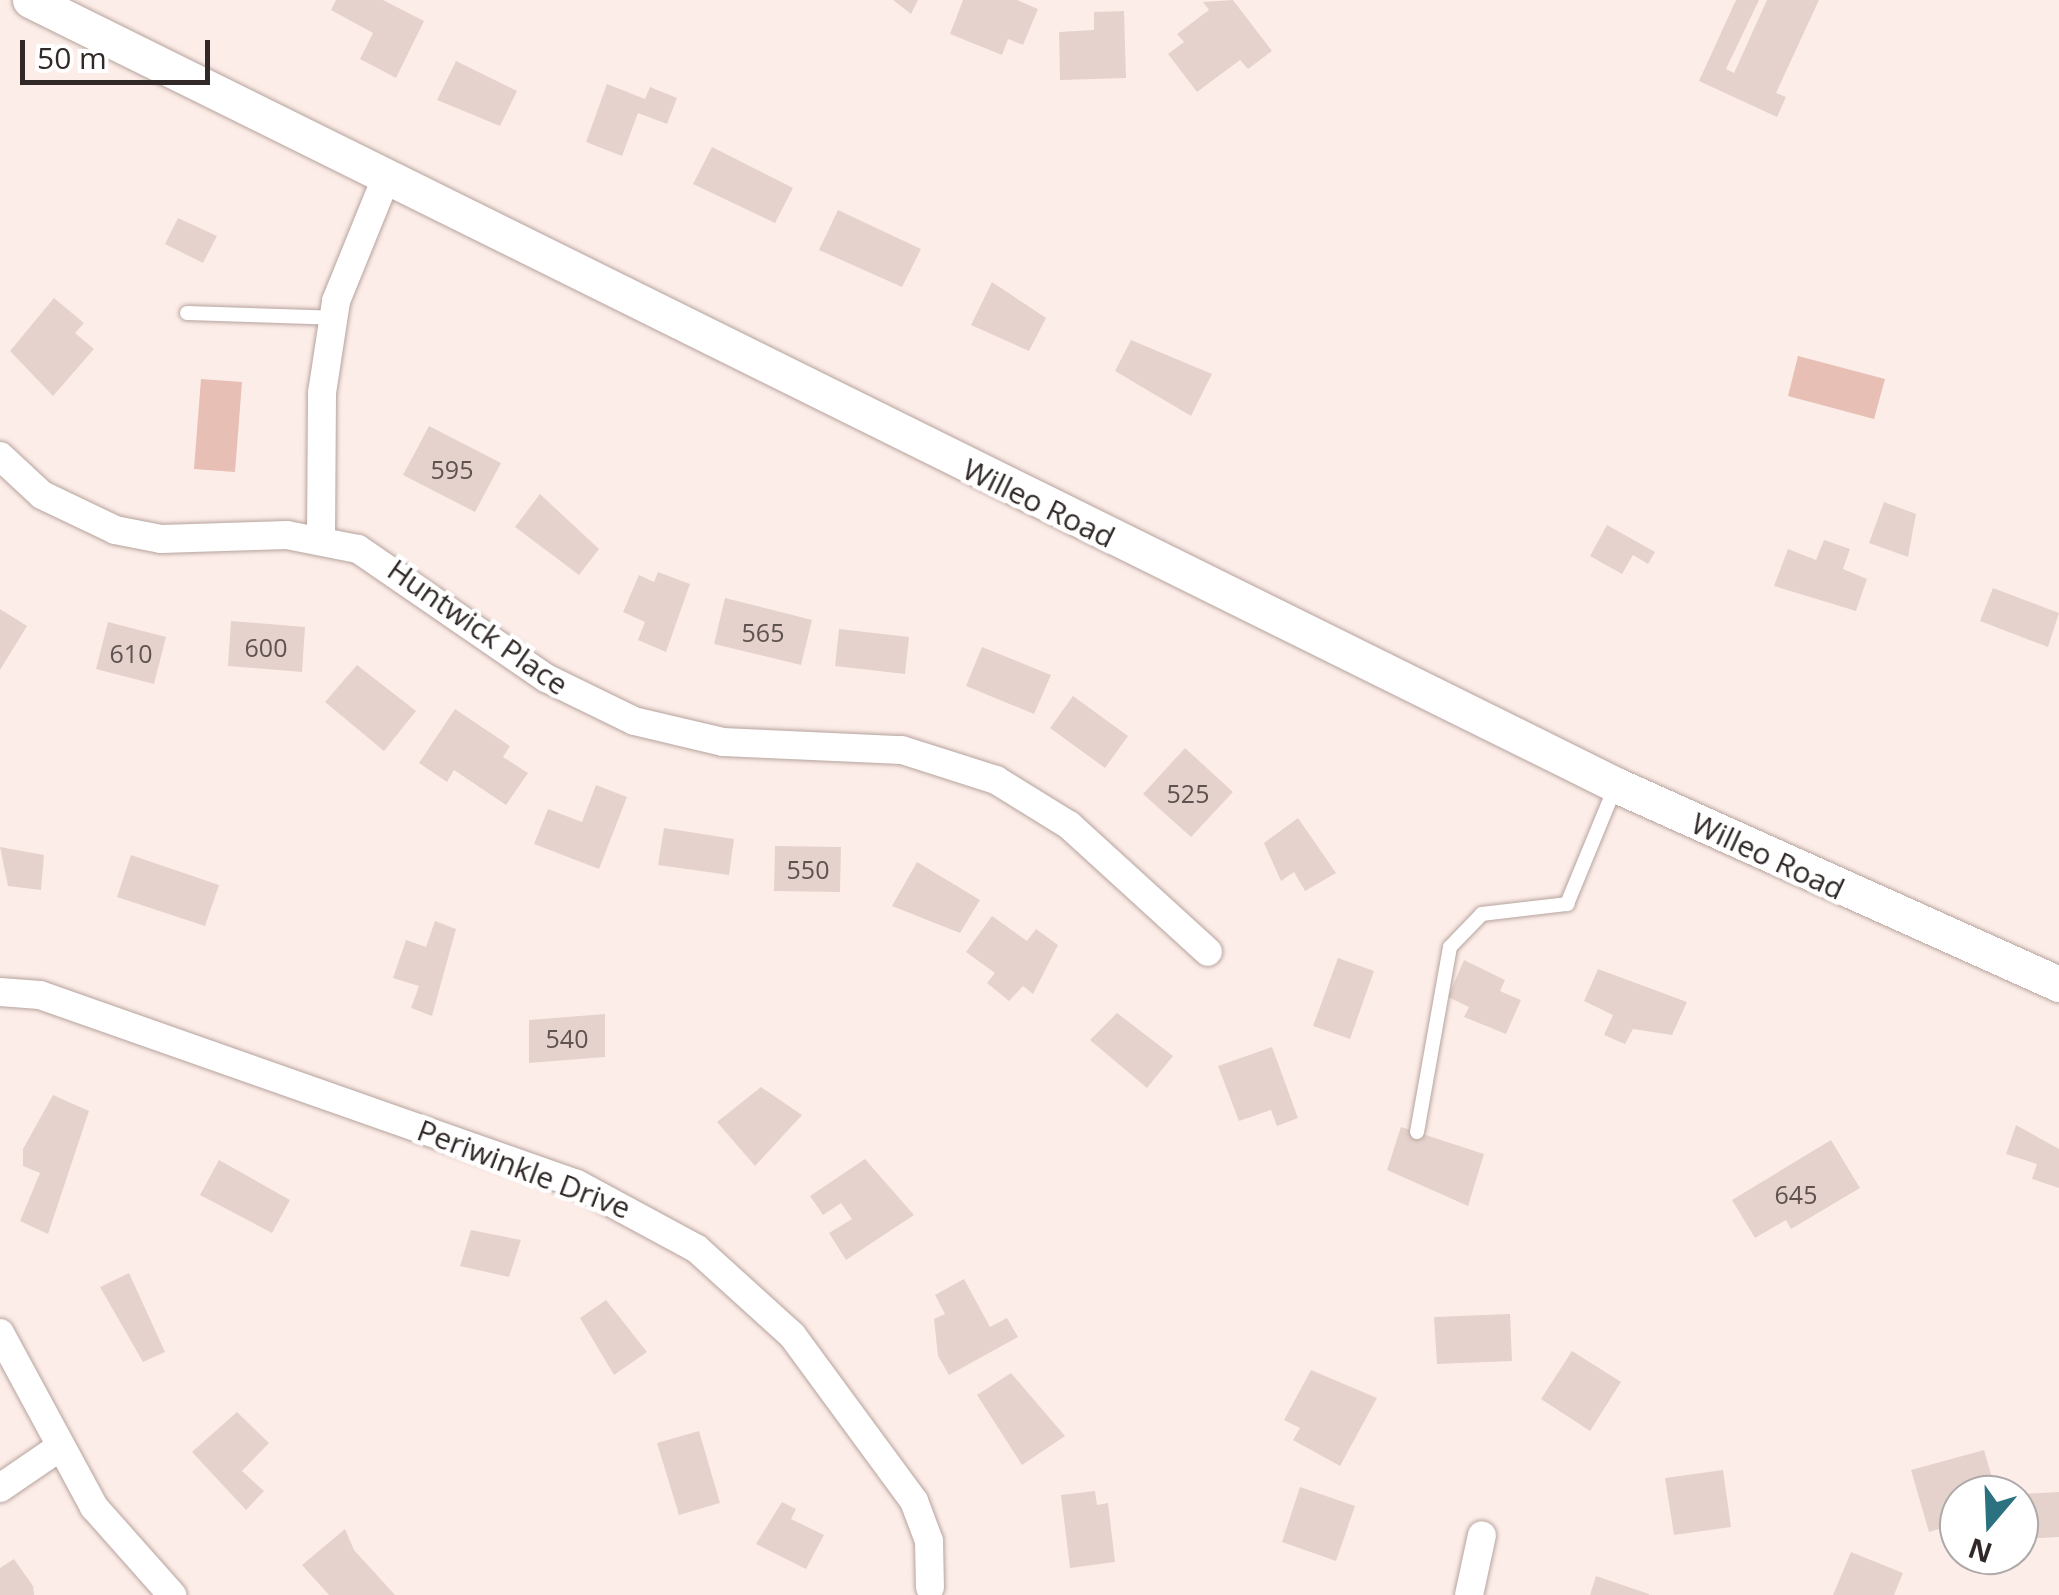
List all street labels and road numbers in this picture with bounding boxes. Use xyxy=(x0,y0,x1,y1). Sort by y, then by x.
street label: Willeo Road xyxy=(957,451,1121,555)
street label: Huntwick Place xyxy=(381,551,575,703)
street label: Willeo Road xyxy=(1686,805,1850,907)
street label: Periwinkle Drive xyxy=(412,1112,636,1226)

